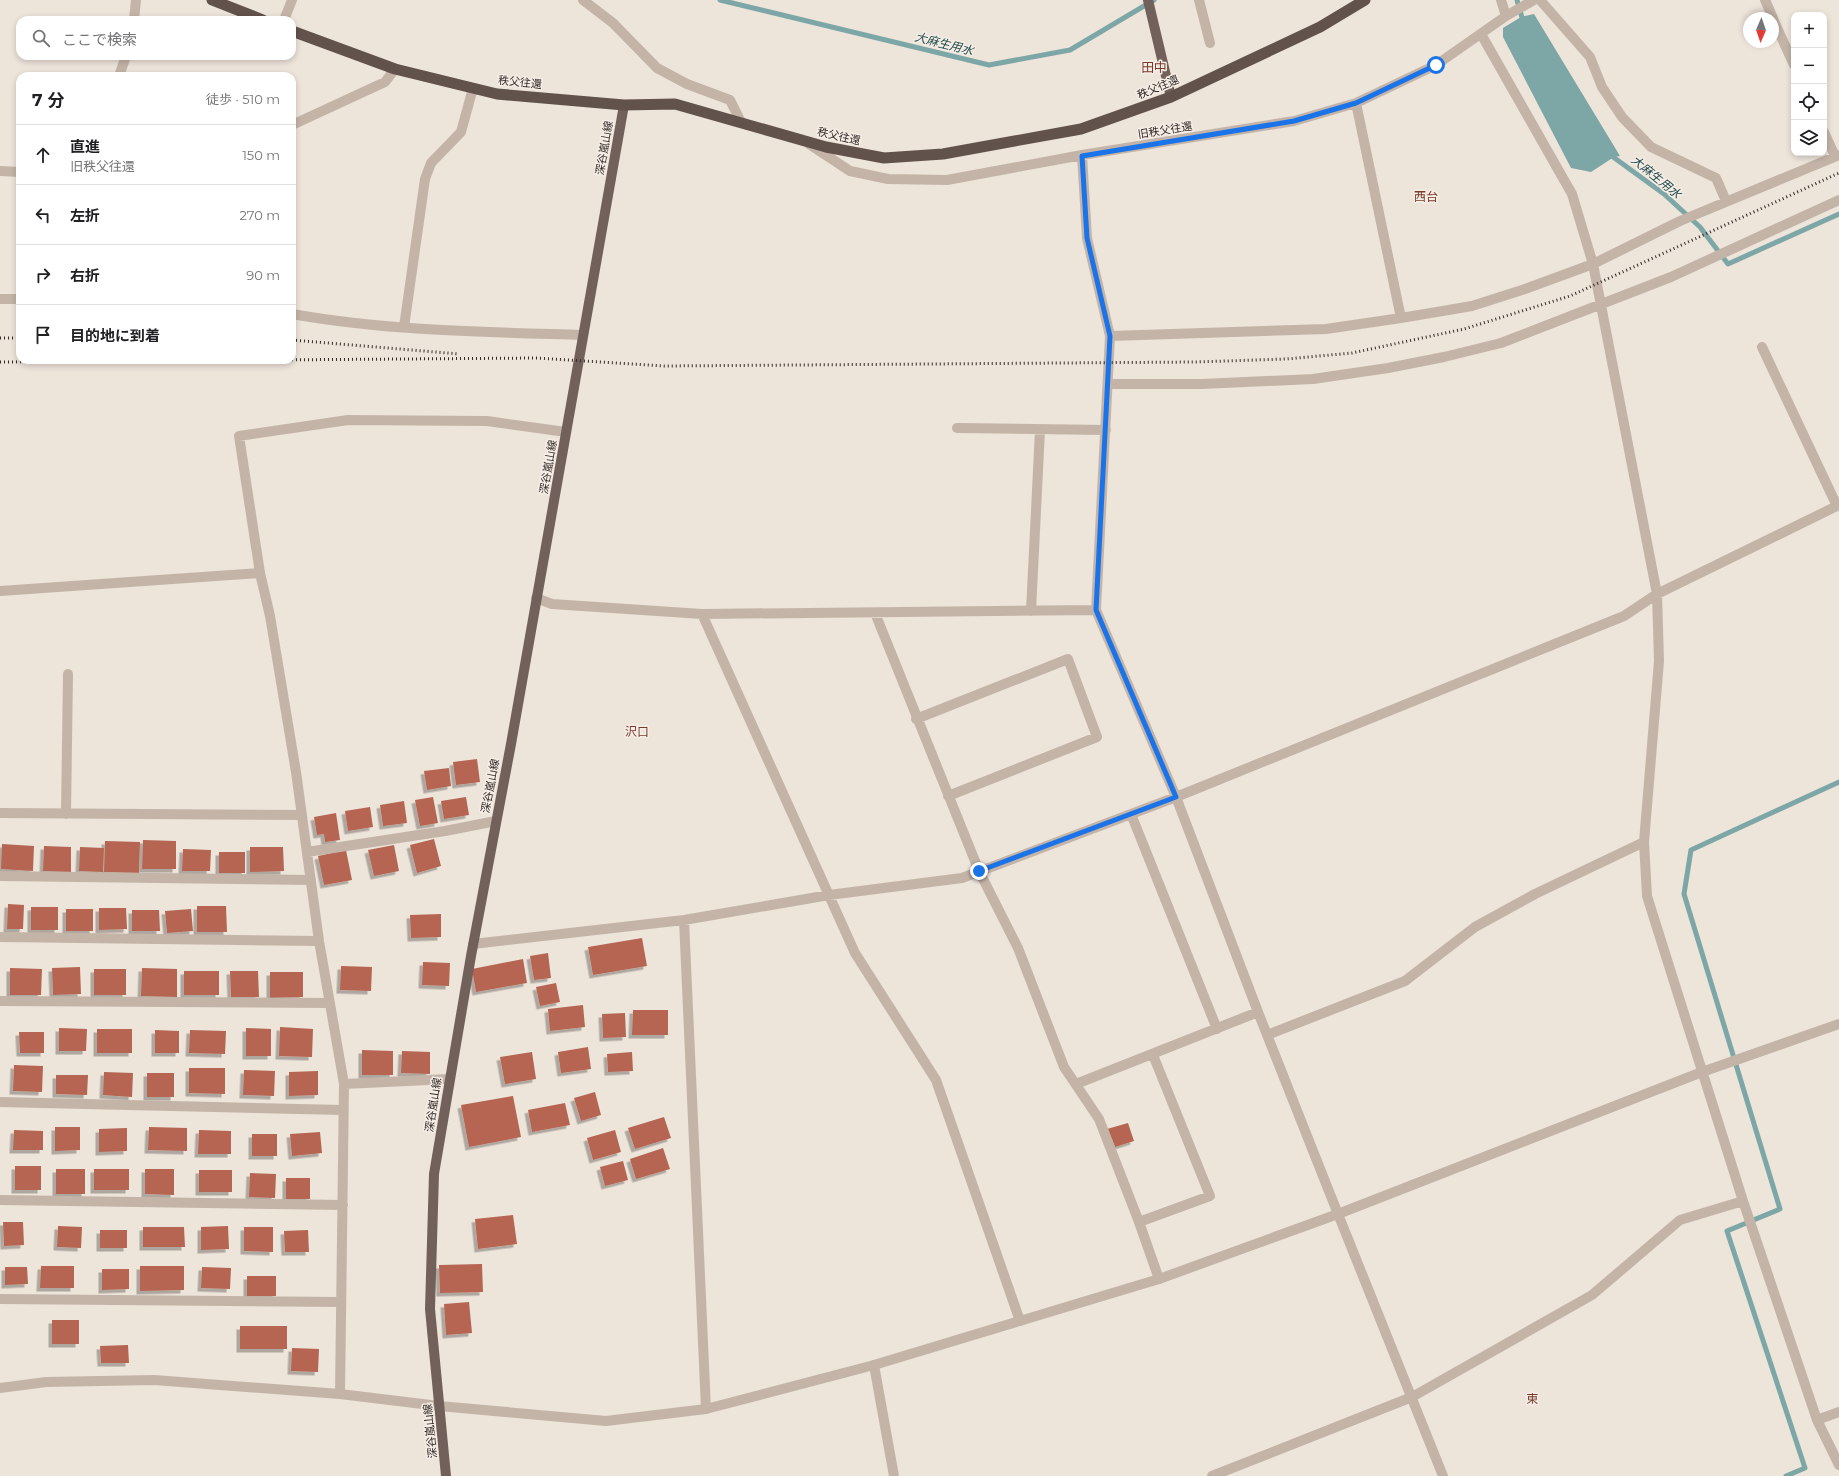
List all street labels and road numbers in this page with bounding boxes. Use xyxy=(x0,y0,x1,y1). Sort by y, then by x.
street label: 秩父往還 xyxy=(1135,72,1181,102)
street label: 秩父往還 xyxy=(497,73,543,91)
street label: 旧秩父往還 xyxy=(1137,119,1193,141)
street label: 深谷嵐山線 xyxy=(592,120,616,176)
street label: 秩父往還 xyxy=(816,124,862,148)
street label: 深谷嵐山線 xyxy=(536,439,560,495)
street label: 深谷嵐山線 xyxy=(478,758,502,814)
street label: 深谷嵐山線 xyxy=(422,1077,444,1133)
street label: 深谷嵐山線 xyxy=(420,1403,440,1459)

